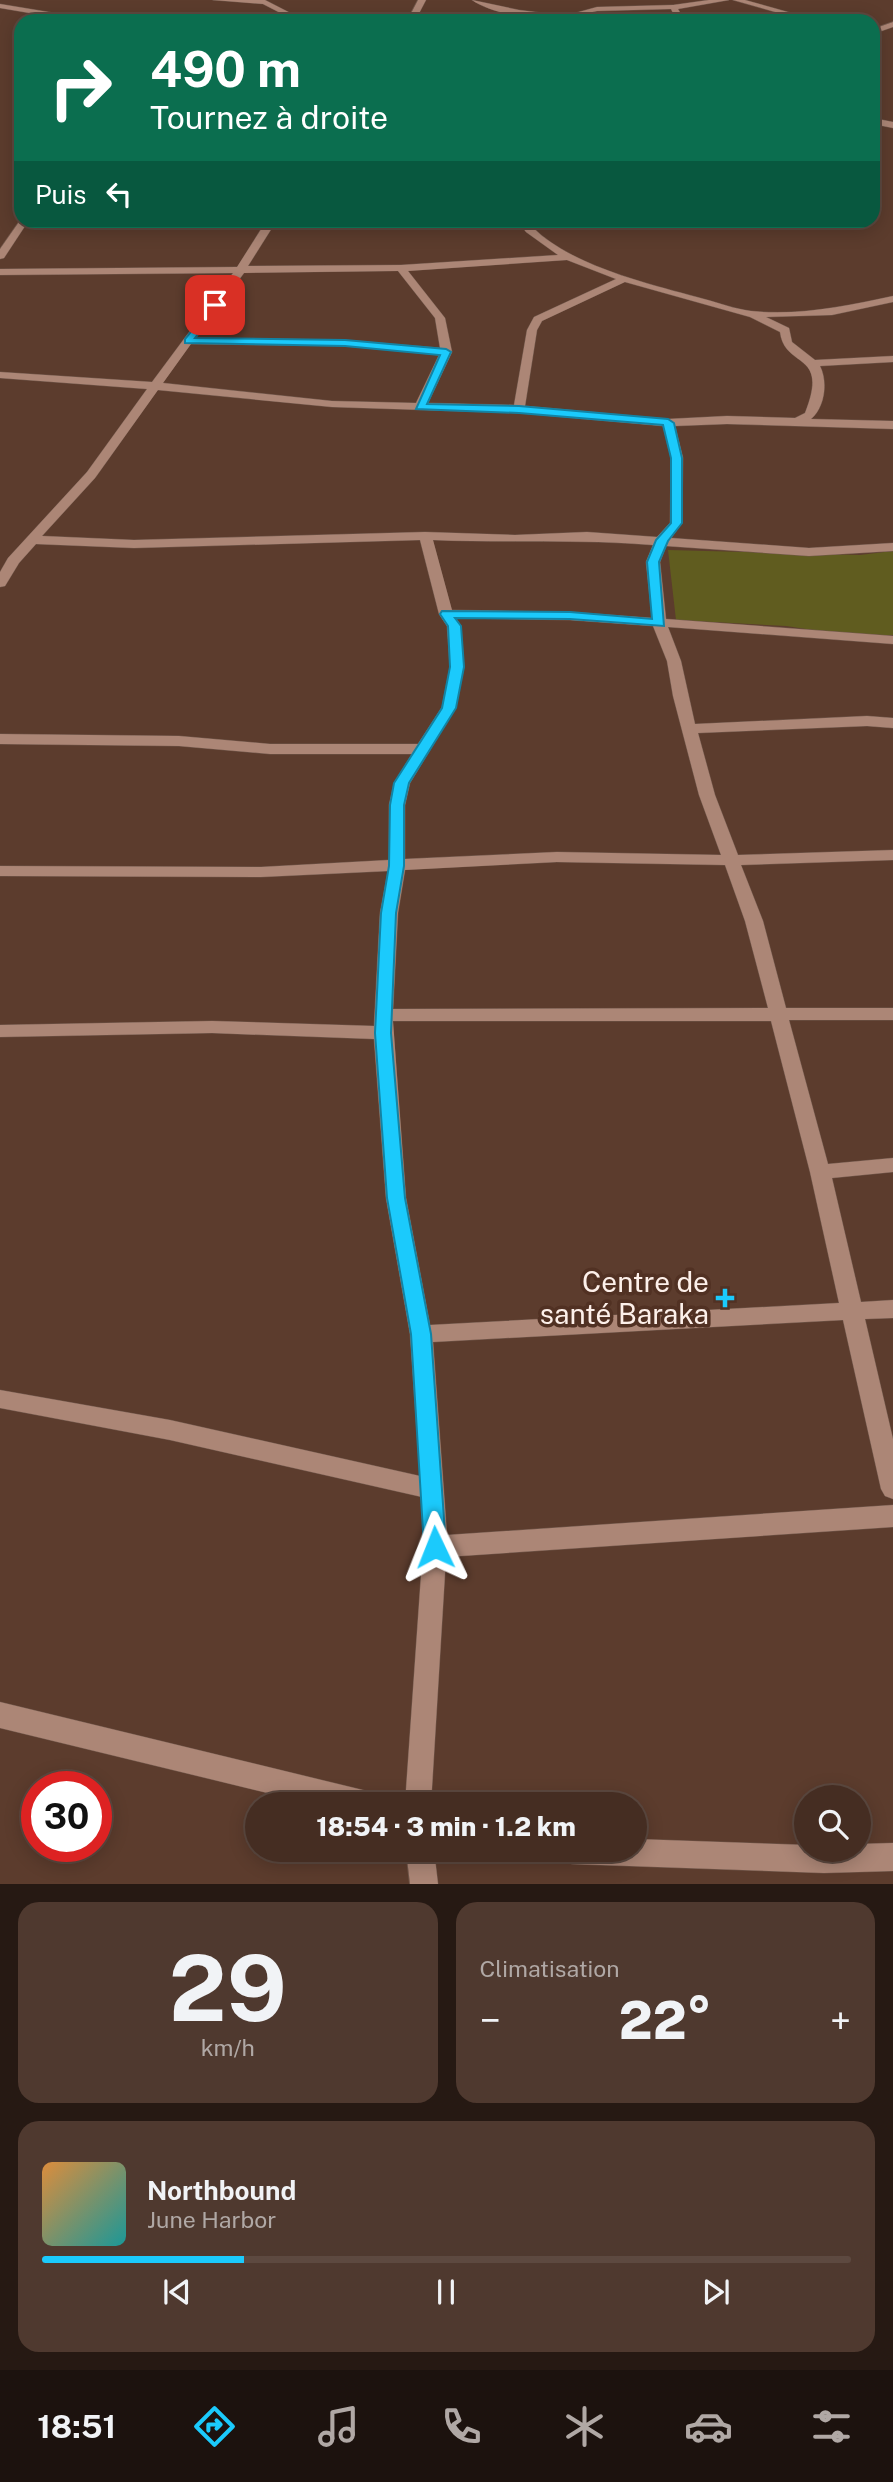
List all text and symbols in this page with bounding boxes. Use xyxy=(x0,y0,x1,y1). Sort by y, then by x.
text: 490 m xyxy=(150,40,301,98)
icon: right xyxy=(35,42,126,133)
text: Tournez à droite xyxy=(150,99,388,136)
icon: left xyxy=(100,175,138,213)
text: Puis xyxy=(35,179,86,210)
pin xyxy=(185,275,245,335)
icon: arrive xyxy=(196,286,234,324)
place label: Centre de santé Baraka xyxy=(540,1265,709,1330)
marker: Centre de santé Baraka xyxy=(715,1288,735,1308)
position arrow xyxy=(398,1510,472,1584)
speed limit sign: 30 xyxy=(21,1771,112,1862)
map controls xyxy=(794,1785,871,1862)
button: search xyxy=(794,1785,871,1862)
text: 18:54 · 3 min · 1.2 km xyxy=(316,1811,576,1842)
text: 29 xyxy=(169,1935,287,2041)
text: Climatisation xyxy=(480,1955,620,1982)
text: 22° xyxy=(619,1990,712,2051)
text: − xyxy=(480,1998,501,2043)
text: + xyxy=(830,1998,851,2043)
text: km/h xyxy=(201,2034,255,2061)
text: Northbound xyxy=(147,2175,296,2206)
text: June Harbor xyxy=(147,2206,276,2233)
icon: previous xyxy=(158,2273,196,2311)
icon: pause xyxy=(427,2273,465,2311)
icon: next xyxy=(697,2273,735,2311)
icon: directions xyxy=(190,2402,239,2451)
icon: music xyxy=(314,2402,363,2451)
icon: phone xyxy=(437,2402,486,2451)
icon: climate xyxy=(560,2402,609,2451)
icon: car xyxy=(684,2402,733,2451)
icon: filters xyxy=(807,2402,856,2451)
text: 18:51 xyxy=(37,2408,116,2445)

